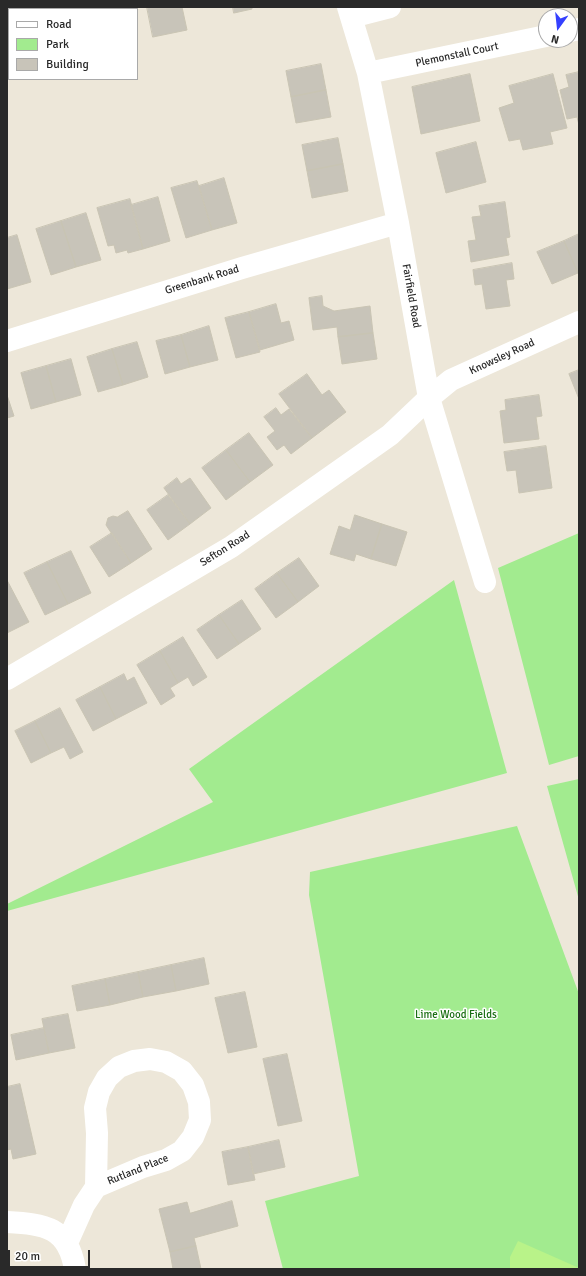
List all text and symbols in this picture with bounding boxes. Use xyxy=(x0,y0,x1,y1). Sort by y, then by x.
legend xyxy=(8,8,138,80)
north arrow xyxy=(538,8,578,48)
text: Road xyxy=(46,17,72,32)
text: N xyxy=(550,32,560,46)
text: Park xyxy=(46,37,69,52)
street label: Plemonstall Court xyxy=(414,40,500,70)
text: Building xyxy=(46,57,89,72)
street label: Greenbank Road xyxy=(163,262,241,298)
street label: Fairfield Road xyxy=(399,263,423,329)
street label: Knowsley Road xyxy=(467,336,537,378)
street label: Sefton Road xyxy=(198,528,252,570)
park label: Lime Wood Fields xyxy=(415,1008,497,1022)
street label: Rutland Place xyxy=(105,1152,171,1188)
scale bar xyxy=(10,1242,92,1268)
text: 20 m xyxy=(15,1249,40,1264)

